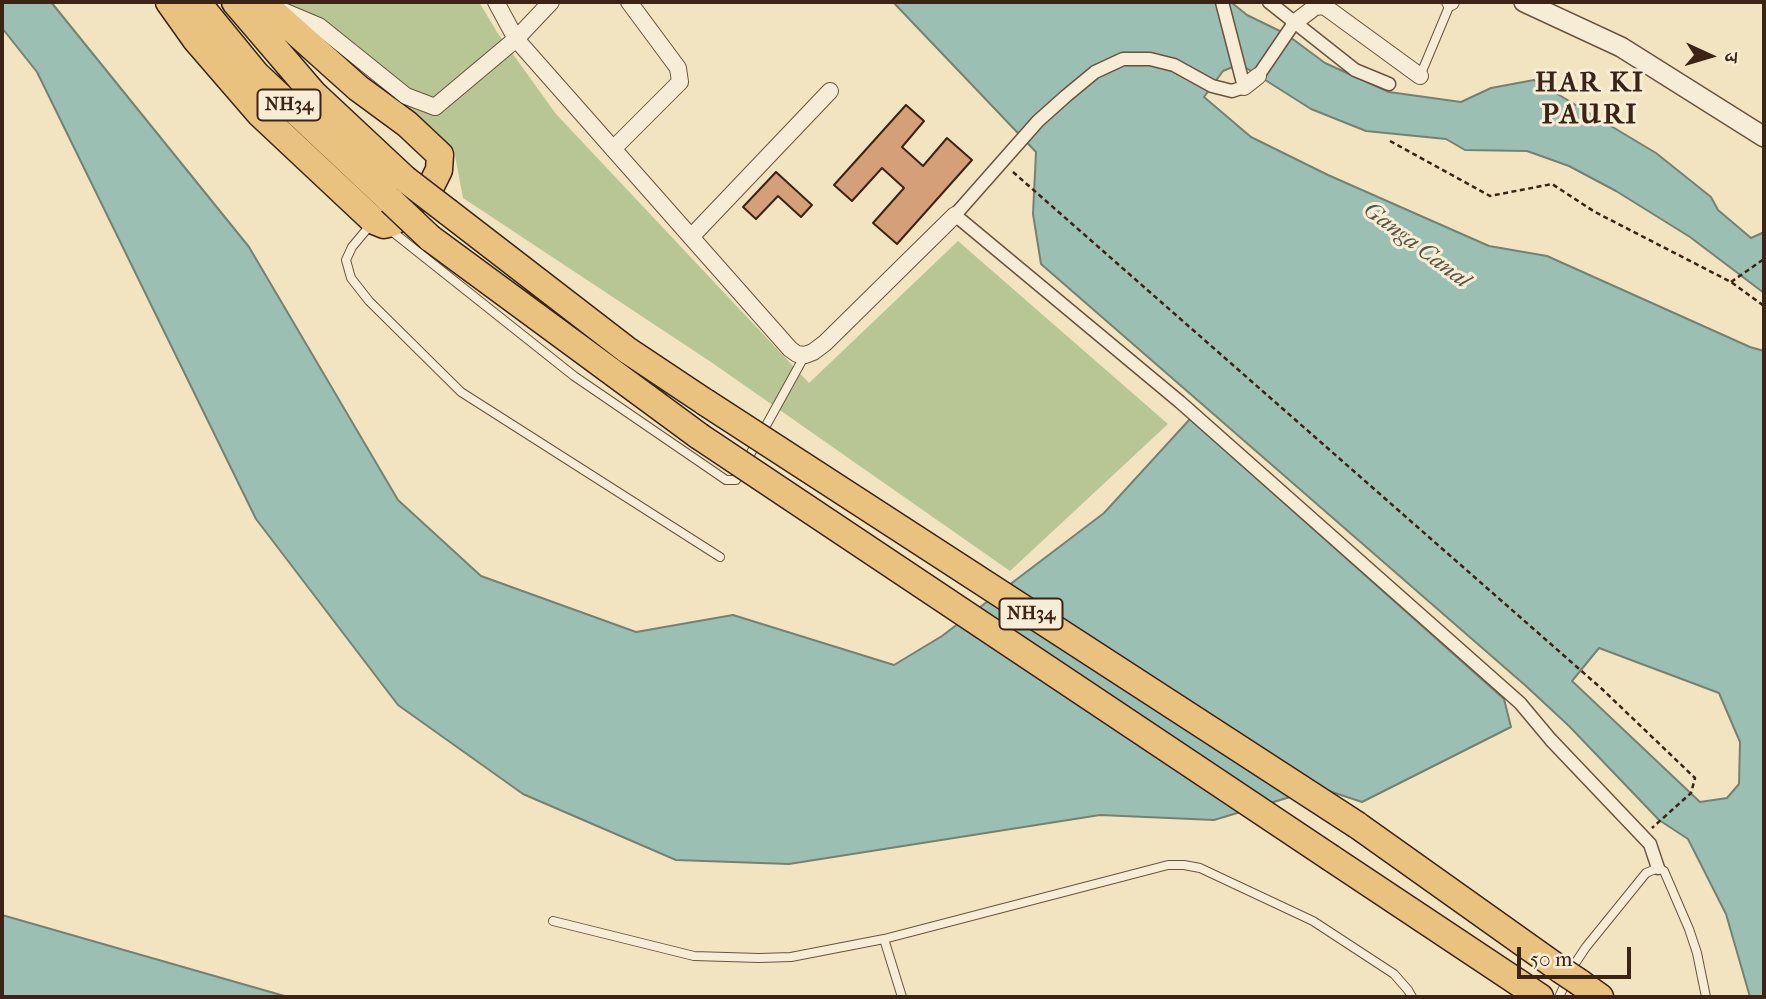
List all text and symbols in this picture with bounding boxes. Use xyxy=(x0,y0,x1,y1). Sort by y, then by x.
north arrow xyxy=(1675,21,1745,91)
text: उ xyxy=(1720,52,1742,63)
district label: HAR KI PAURI xyxy=(1536,67,1644,133)
road number: NH34 xyxy=(258,90,320,120)
water label: Ganga Canal xyxy=(1357,197,1475,295)
road number: NH34 xyxy=(1000,598,1062,629)
scale bar xyxy=(1521,932,1635,976)
text: 50 m xyxy=(1530,947,1573,971)

